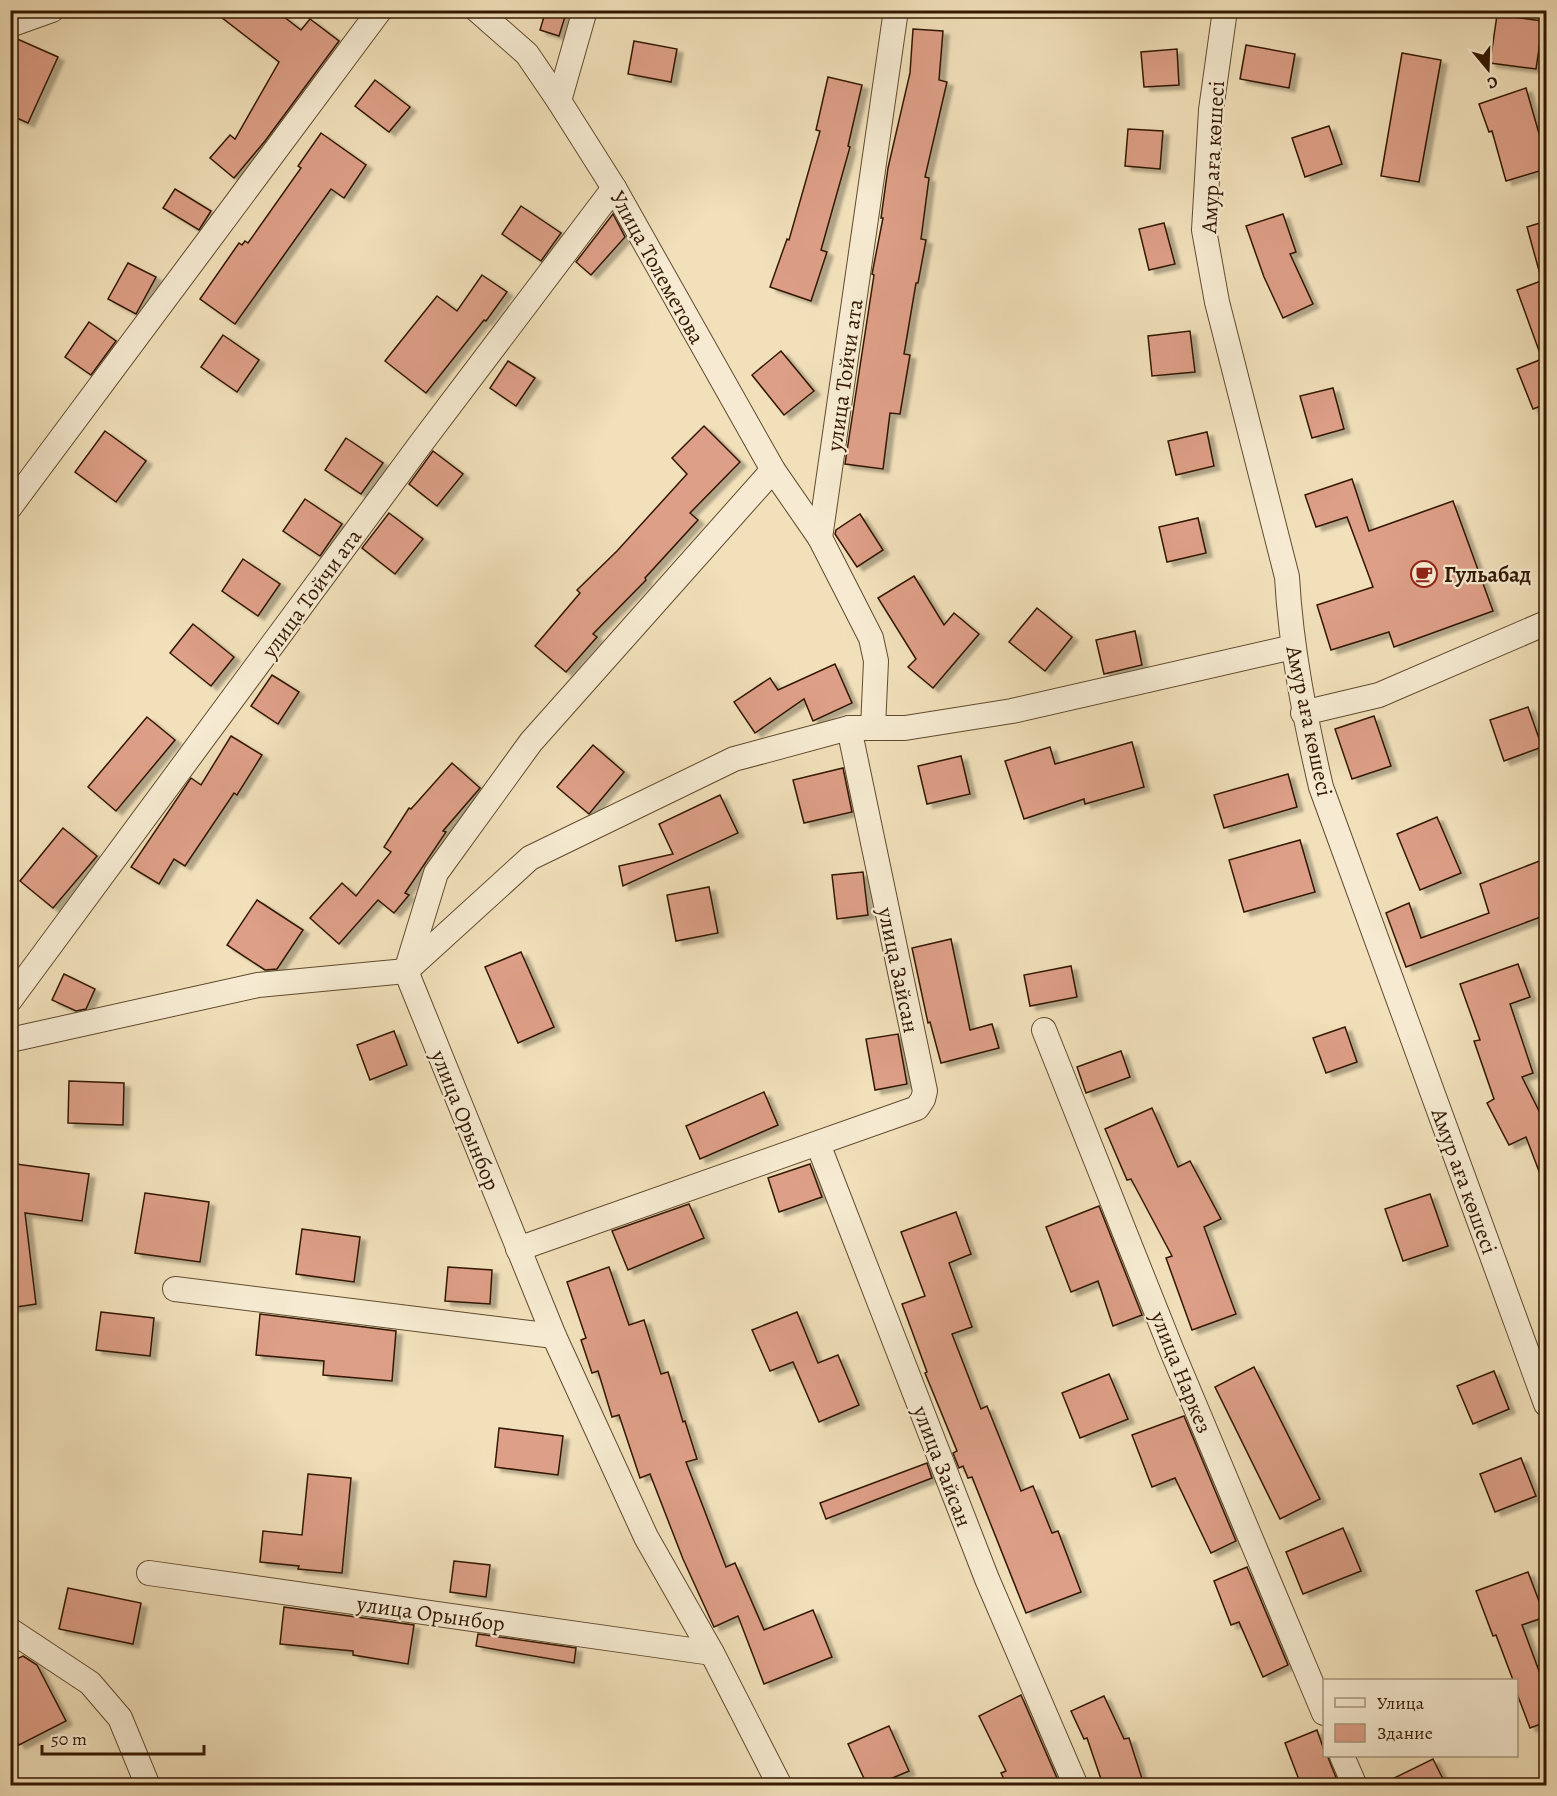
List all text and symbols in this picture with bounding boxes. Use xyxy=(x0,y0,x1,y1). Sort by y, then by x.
north arrow xyxy=(1458,39,1518,99)
text: С xyxy=(1484,70,1501,94)
street label: Амур аға көшесі xyxy=(1194,80,1232,235)
street label: Улица Толеметова xyxy=(603,185,712,350)
street label: улица Тойчи ата xyxy=(819,296,871,454)
street label: улица Тойчи ата xyxy=(254,522,369,665)
cafe icon: Гульабад xyxy=(1409,559,1439,589)
place label: Гульабад xyxy=(1444,560,1531,590)
street label: Амур аға көшесі xyxy=(1278,642,1340,799)
street label: улица Зайсан xyxy=(870,904,926,1036)
street label: улица Орынбор xyxy=(423,1045,507,1195)
street label: Амур аға көшесі xyxy=(1423,1103,1504,1258)
street label: улица Наркез xyxy=(1143,1306,1219,1438)
street label: улица Зайсан xyxy=(905,1401,979,1531)
street label: улица Орынбор xyxy=(354,1589,507,1639)
legend xyxy=(1323,1679,1518,1757)
text: Улица xyxy=(1377,1691,1425,1715)
scale bar xyxy=(42,1718,204,1756)
text: Здание xyxy=(1377,1721,1433,1745)
text: 50 m xyxy=(51,1727,87,1751)

